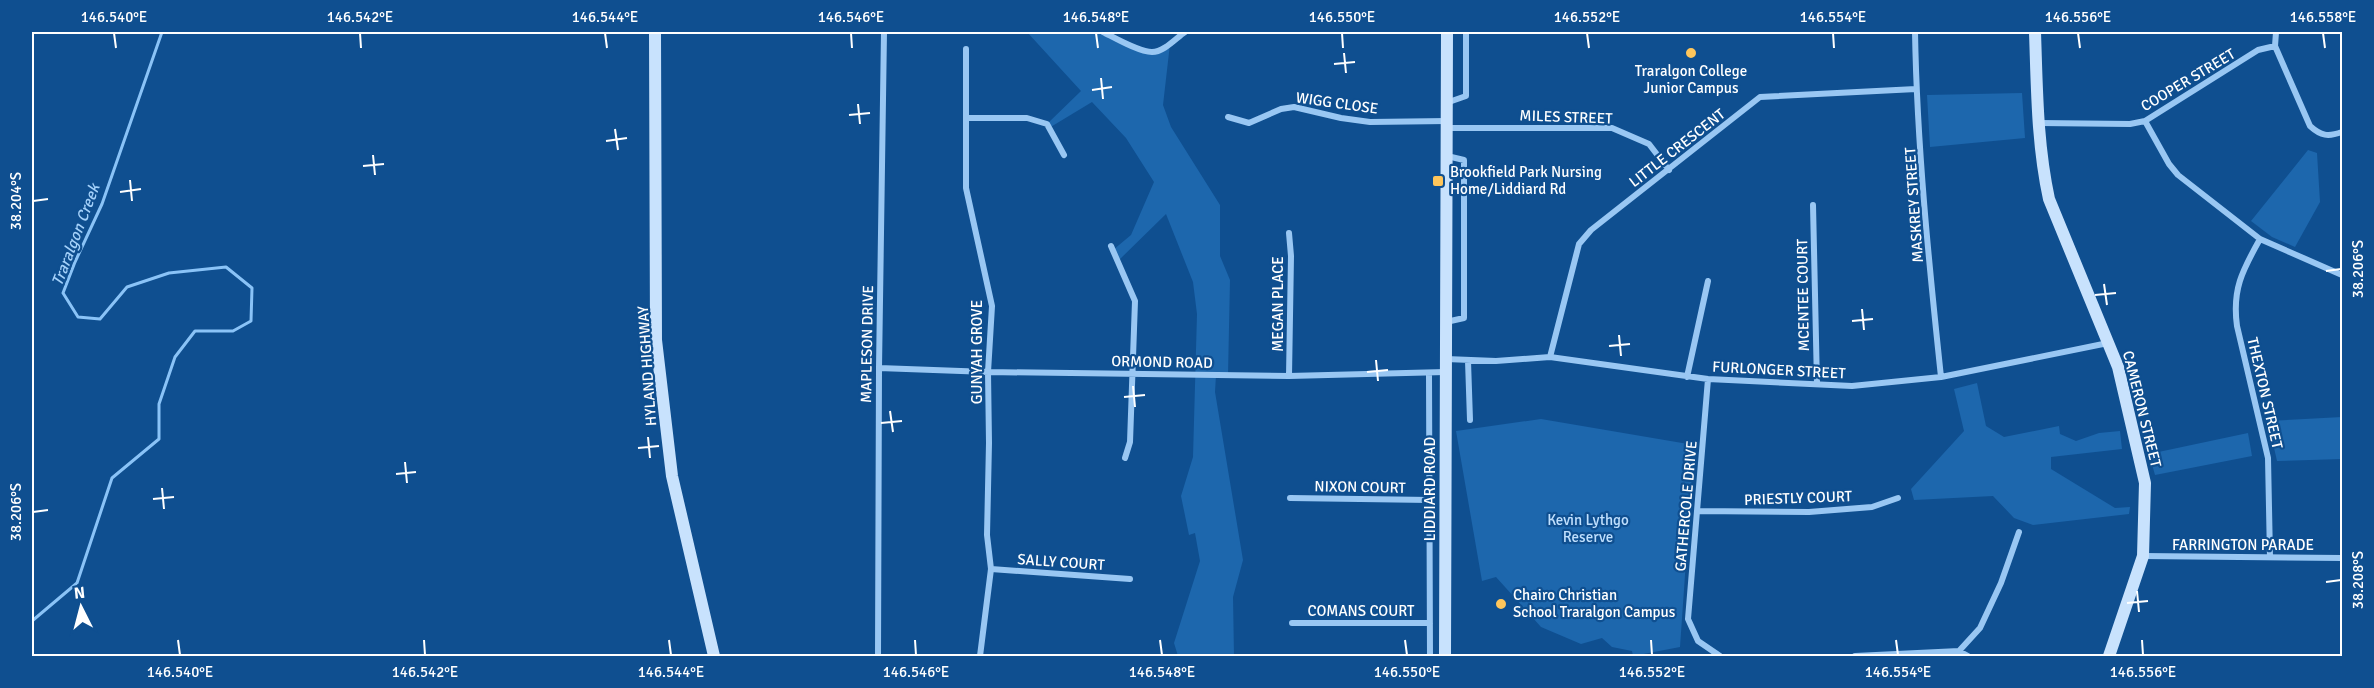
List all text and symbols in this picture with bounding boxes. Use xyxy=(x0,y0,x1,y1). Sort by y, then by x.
text: 146.540°E xyxy=(81,8,147,26)
text: 146.542°E xyxy=(327,8,393,26)
text: 146.544°E xyxy=(572,8,638,26)
text: 146.546°E xyxy=(818,8,884,26)
text: 146.548°E xyxy=(1063,8,1129,26)
text: 146.550°E xyxy=(1309,8,1375,26)
text: 146.552°E xyxy=(1554,8,1620,26)
text: 146.554°E xyxy=(1800,8,1866,26)
text: 146.556°E xyxy=(2045,8,2111,26)
text: 146.558°E xyxy=(2290,8,2356,26)
street label: COOPER STREET xyxy=(2138,44,2239,115)
marker: Traralgon College Junior Campus xyxy=(1684,46,1698,60)
place label: Traralgon College Junior Campus xyxy=(1635,62,1747,97)
street label: WIGG CLOSE xyxy=(1295,88,1379,118)
street label: LITTLE CRESCENT xyxy=(1625,105,1729,191)
street label: MILES STREET xyxy=(1519,106,1613,128)
street label: MASKREY STREET xyxy=(1901,146,1927,263)
place label: Brookfield Park Nursing Home/Liddiard Rd xyxy=(1450,163,1602,198)
text: 38.204°S xyxy=(7,172,25,230)
marker: Brookfield Park Nursing Home/Liddiard Rd xyxy=(1431,174,1445,188)
water label: Traralgon Creek xyxy=(47,179,105,289)
street label: MCENTEE COURT xyxy=(1793,238,1813,351)
text: 38.206°S xyxy=(2349,240,2367,298)
street label: MEGAN PLACE xyxy=(1269,256,1287,352)
street label: MAPLESON DRIVE xyxy=(857,285,877,403)
street label: GUNYAH GROVE xyxy=(968,300,986,404)
street label: HYLAND HIGHWAY xyxy=(634,305,660,427)
street label: THEXTON STREET xyxy=(2243,336,2287,451)
street label: CAMERON STREET xyxy=(2119,349,2165,470)
street label: ORMOND ROAD xyxy=(1111,352,1213,372)
street label: FURLONGER STREET xyxy=(1712,358,1847,383)
street label: LIDDIARD ROAD xyxy=(1421,437,1439,541)
street label: GATHERCOLE DRIVE xyxy=(1671,440,1701,572)
street label: NIXON COURT xyxy=(1314,477,1407,497)
text: 38.206°S xyxy=(7,483,25,541)
street label: PRIESTLY COURT xyxy=(1744,487,1853,509)
park label: Kevin Lythgo Reserve xyxy=(1547,511,1629,546)
street label: FARRINGTON PARADE xyxy=(2172,536,2314,554)
street label: SALLY COURT xyxy=(1017,550,1106,574)
text: 38.208°S xyxy=(2349,551,2367,609)
north arrow xyxy=(51,577,111,637)
text: N xyxy=(73,583,86,604)
place label: Chairo Christian School Traralgon Campus xyxy=(1513,586,1676,621)
marker: Chairo Christian School Traralgon Campus xyxy=(1494,597,1508,611)
street label: COMANS COURT xyxy=(1308,602,1415,620)
text: 146.540°E xyxy=(147,663,213,681)
text: 146.542°E xyxy=(392,663,458,681)
text: 146.544°E xyxy=(638,663,704,681)
text: 146.546°E xyxy=(883,663,949,681)
text: 146.548°E xyxy=(1129,663,1195,681)
text: 146.550°E xyxy=(1374,663,1440,681)
text: 146.552°E xyxy=(1619,663,1685,681)
text: 146.554°E xyxy=(1865,663,1931,681)
text: 146.556°E xyxy=(2110,663,2176,681)

